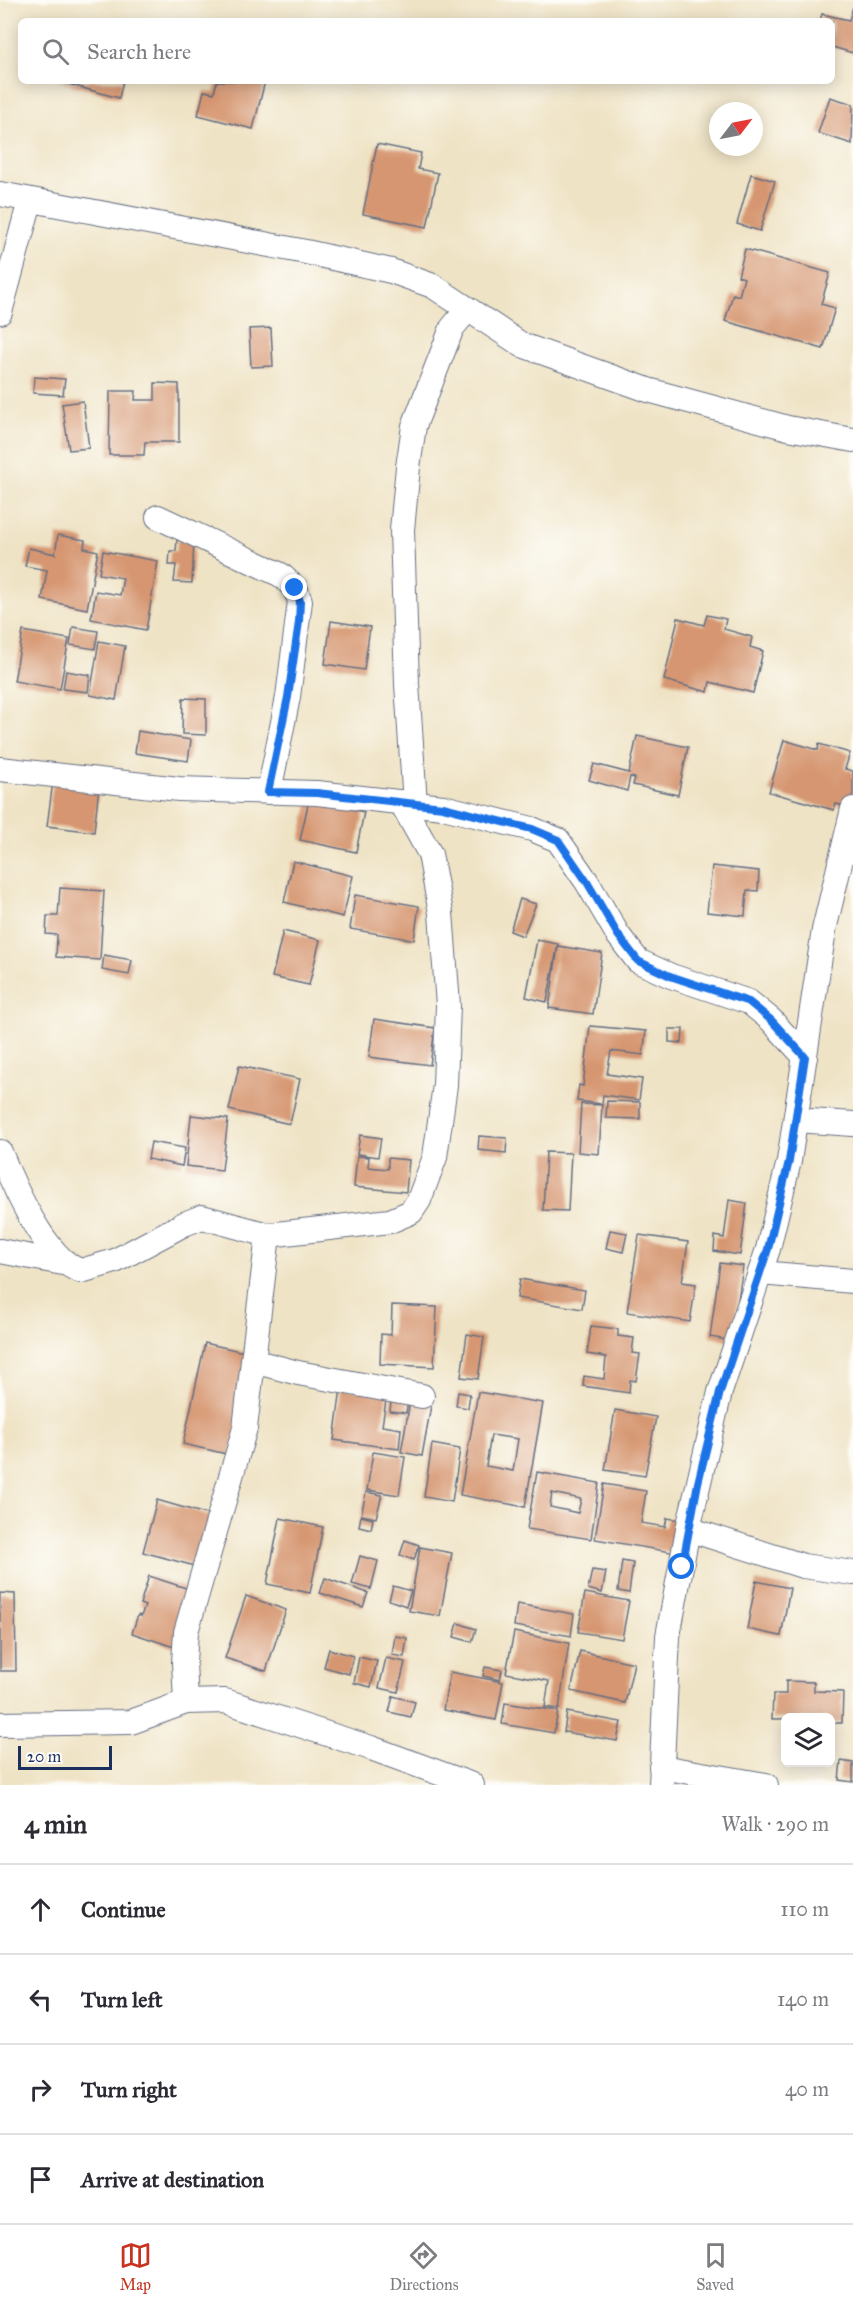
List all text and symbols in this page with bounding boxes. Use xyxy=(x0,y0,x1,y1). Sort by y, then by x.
search box xyxy=(18,18,835,84)
icon: search xyxy=(39,35,72,68)
text: Search here xyxy=(87,38,191,65)
north arrow xyxy=(709,102,763,156)
route end xyxy=(281,574,307,600)
route start xyxy=(668,1553,694,1579)
map controls xyxy=(781,1713,835,1767)
button: layers xyxy=(781,1713,835,1767)
scale bar xyxy=(18,1743,112,1770)
text: 20 m xyxy=(27,1747,61,1766)
text: 4 min xyxy=(24,1808,87,1840)
text: Walk · 290 m xyxy=(721,1812,829,1836)
icon: ahead xyxy=(24,1893,57,1926)
text: Continue xyxy=(81,1896,166,1923)
text: 110 m xyxy=(781,1897,829,1921)
icon: left xyxy=(24,1983,57,2016)
text: Turn left xyxy=(81,1986,163,2013)
text: 140 m xyxy=(777,1987,829,2011)
icon: right xyxy=(24,2073,57,2106)
text: Turn right xyxy=(81,2076,177,2103)
text: 40 m xyxy=(785,2077,829,2101)
icon: arrive xyxy=(24,2163,57,2196)
text: Arrive at destination xyxy=(81,2166,264,2193)
tab: Map xyxy=(119,2239,152,2294)
tab: Directions xyxy=(390,2239,458,2294)
tab: Saved xyxy=(696,2239,734,2294)

